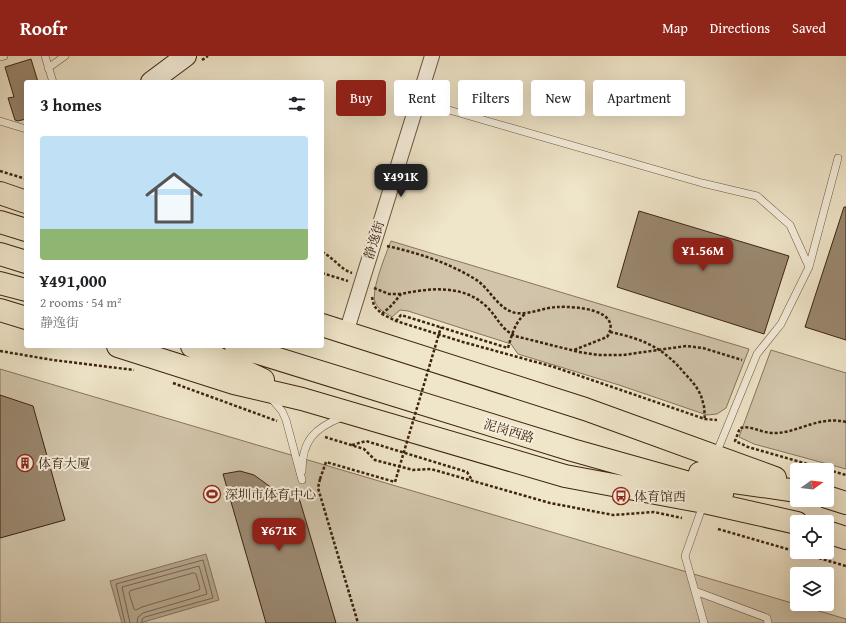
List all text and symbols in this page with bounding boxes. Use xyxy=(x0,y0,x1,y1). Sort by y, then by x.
text: Roofr xyxy=(20,14,67,42)
text: Map xyxy=(662,18,688,38)
text: Directions xyxy=(710,18,770,38)
text: Saved xyxy=(792,18,826,38)
chip: Buy xyxy=(336,80,386,116)
chip: Rent xyxy=(394,80,450,116)
chip: Filters xyxy=(458,80,523,116)
chip: New xyxy=(531,80,585,116)
chip: Apartment xyxy=(593,80,685,116)
text: 3 homes xyxy=(40,92,102,117)
icon: filters xyxy=(286,93,308,115)
icon: home xyxy=(138,162,210,234)
pin: ¥491K xyxy=(373,164,429,198)
text: ¥491K xyxy=(383,167,419,186)
street label: 静逸街 xyxy=(359,219,389,261)
pin: ¥1.56M xyxy=(670,238,736,272)
text: ¥1.56M xyxy=(682,241,724,260)
text: ¥491,000 xyxy=(40,268,106,293)
text: 2 rooms · 54 m² xyxy=(40,293,122,312)
text: 静逸街 xyxy=(40,313,79,332)
street label: 泥岗西路 xyxy=(481,414,537,448)
building icon: 体育大厦 xyxy=(15,453,35,473)
place label: 体育大厦 xyxy=(38,454,90,473)
north arrow xyxy=(790,463,834,507)
map controls xyxy=(790,463,834,611)
sports icon: 深圳市体育中心 xyxy=(202,484,222,504)
place label: 深圳市体育中心 xyxy=(225,485,316,504)
bus stop icon: 体育馆西 xyxy=(611,486,631,506)
place label: 体育馆西 xyxy=(634,487,686,506)
button: locate xyxy=(790,515,834,559)
pin: ¥671K xyxy=(251,518,307,552)
text: ¥671K xyxy=(261,521,297,540)
button: layers xyxy=(790,567,834,611)

